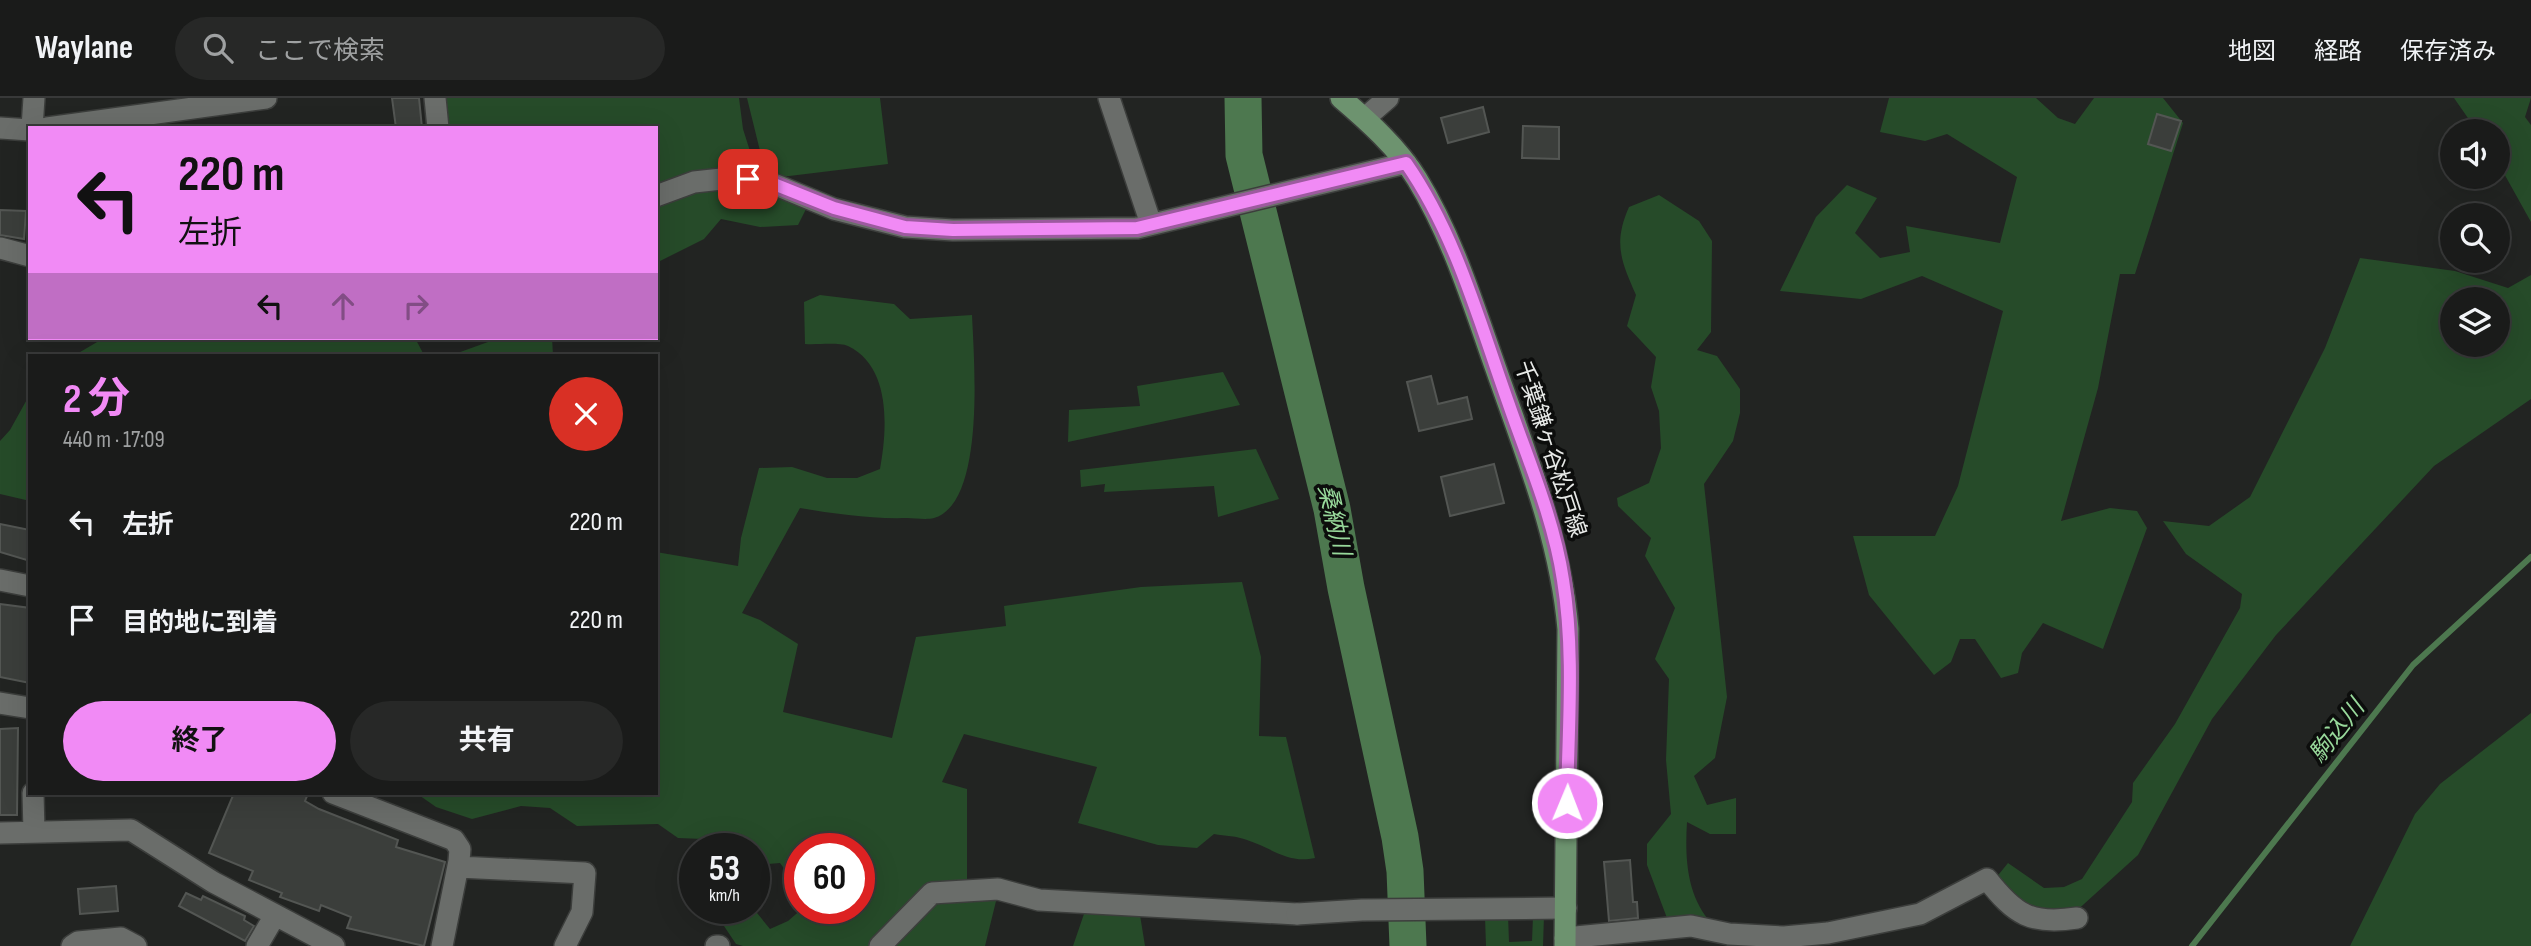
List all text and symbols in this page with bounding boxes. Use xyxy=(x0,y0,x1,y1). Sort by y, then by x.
search box xyxy=(175,17,665,80)
text: Waylane xyxy=(35,28,133,68)
icon: search xyxy=(199,29,237,67)
text: ここで検索 xyxy=(255,36,385,67)
text: 地図 xyxy=(2228,37,2276,66)
text: 経路 xyxy=(2314,37,2362,66)
text: 保存済み xyxy=(2400,37,2496,66)
map controls xyxy=(2440,119,2510,357)
button: sound xyxy=(2440,119,2510,189)
text: 220 m xyxy=(178,146,284,205)
pin xyxy=(718,149,778,209)
icon: left xyxy=(63,154,154,245)
icon: arrive xyxy=(729,160,767,198)
button: search xyxy=(2440,203,2510,273)
text: 左折 xyxy=(178,214,242,253)
icon: left xyxy=(251,287,289,325)
icon: ahead xyxy=(324,287,362,325)
icon: right xyxy=(397,287,435,325)
button: layers xyxy=(2440,287,2510,357)
street label: 千葉鎌ヶ谷松戸線 xyxy=(1508,357,1592,541)
text: 2 分 xyxy=(63,374,130,425)
button: close xyxy=(549,377,623,451)
text: 440 m · 17:09 xyxy=(63,426,165,454)
water label: 桑納川 xyxy=(1312,482,1357,561)
icon: left xyxy=(63,503,101,541)
text: 220 m xyxy=(569,507,623,538)
text: 左折 xyxy=(122,510,174,541)
icon: arrive xyxy=(63,601,101,639)
text: 220 m xyxy=(569,605,623,636)
text: 目的地に到着 xyxy=(122,608,278,639)
water label: 駒込川 xyxy=(2303,691,2372,768)
button: 終了 xyxy=(63,701,336,781)
button: 共有 xyxy=(350,701,623,781)
position arrow xyxy=(1530,766,1604,840)
speed limit sign: 60 xyxy=(784,833,875,924)
text: 53 xyxy=(709,848,740,891)
text: km/h xyxy=(709,885,740,906)

